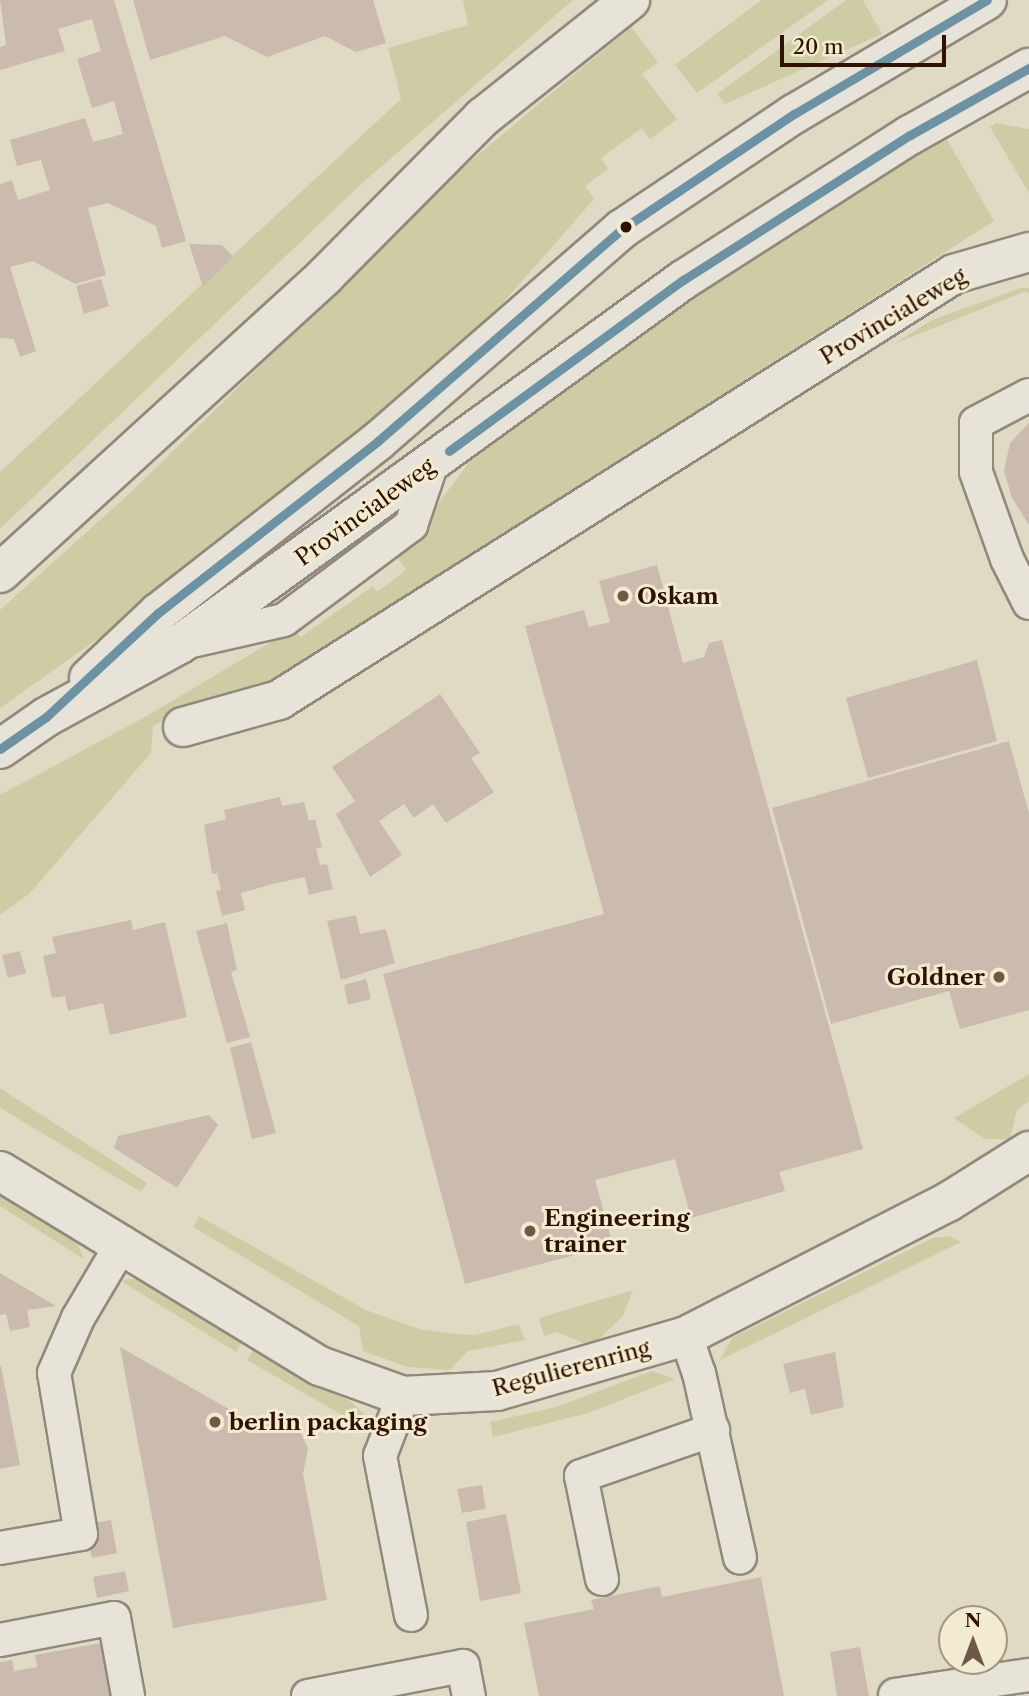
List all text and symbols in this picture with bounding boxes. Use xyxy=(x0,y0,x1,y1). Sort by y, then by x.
scale bar xyxy=(784,21,950,65)
text: 20 m xyxy=(793,34,844,59)
unlabelled marker xyxy=(619,220,633,234)
street label: Provincialeweg xyxy=(815,261,971,371)
street label: Provincialeweg xyxy=(290,452,440,572)
place label: Oskam xyxy=(637,582,719,610)
marker: Oskam xyxy=(615,588,631,604)
place label: Goldner xyxy=(887,963,985,991)
marker: Goldner xyxy=(991,969,1007,985)
place label: Engineering trainer xyxy=(544,1204,690,1258)
marker: Engineering trainer xyxy=(522,1223,538,1239)
street label: Regulierenring xyxy=(489,1334,653,1402)
place label: berlin packaging xyxy=(229,1408,427,1436)
marker: berlin packaging xyxy=(207,1414,223,1430)
north arrow xyxy=(938,1605,1008,1675)
text: N xyxy=(965,1609,981,1632)

